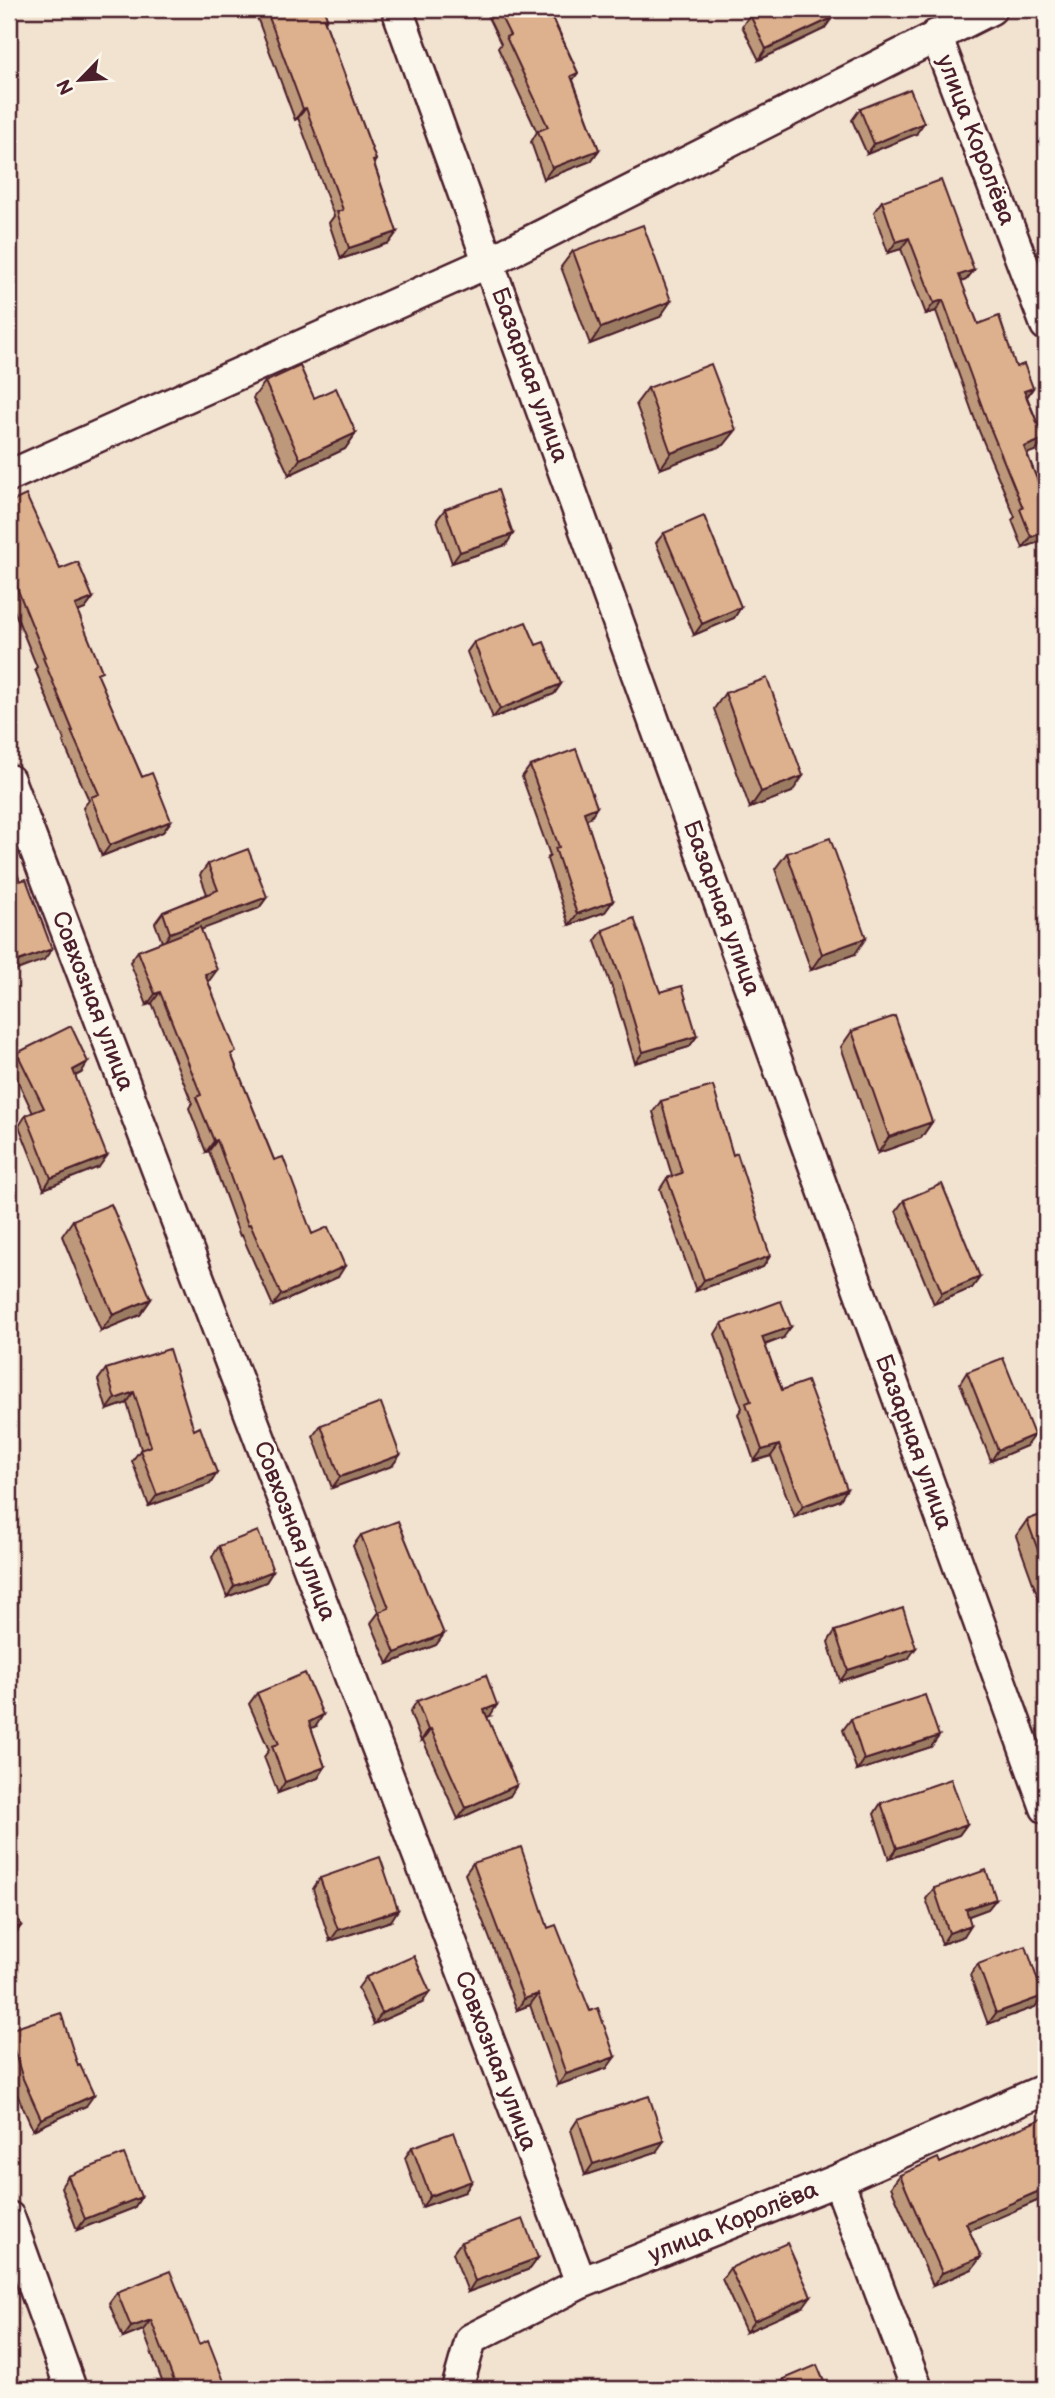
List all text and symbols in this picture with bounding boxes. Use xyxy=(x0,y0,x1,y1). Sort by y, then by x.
north arrow xyxy=(46,46,116,116)
street label: улица Королёва xyxy=(930,51,1022,229)
text: N xyxy=(53,75,79,98)
street label: Базарная улица xyxy=(485,284,575,466)
street label: Базарная улица xyxy=(677,817,767,999)
street label: Совхозная улица xyxy=(45,907,141,1095)
street label: Базарная улица xyxy=(869,1351,959,1533)
street label: Совхозная улица xyxy=(247,1437,343,1625)
street label: Совхозная улица xyxy=(448,1967,544,2155)
street label: улица Королёва xyxy=(644,2175,822,2269)

